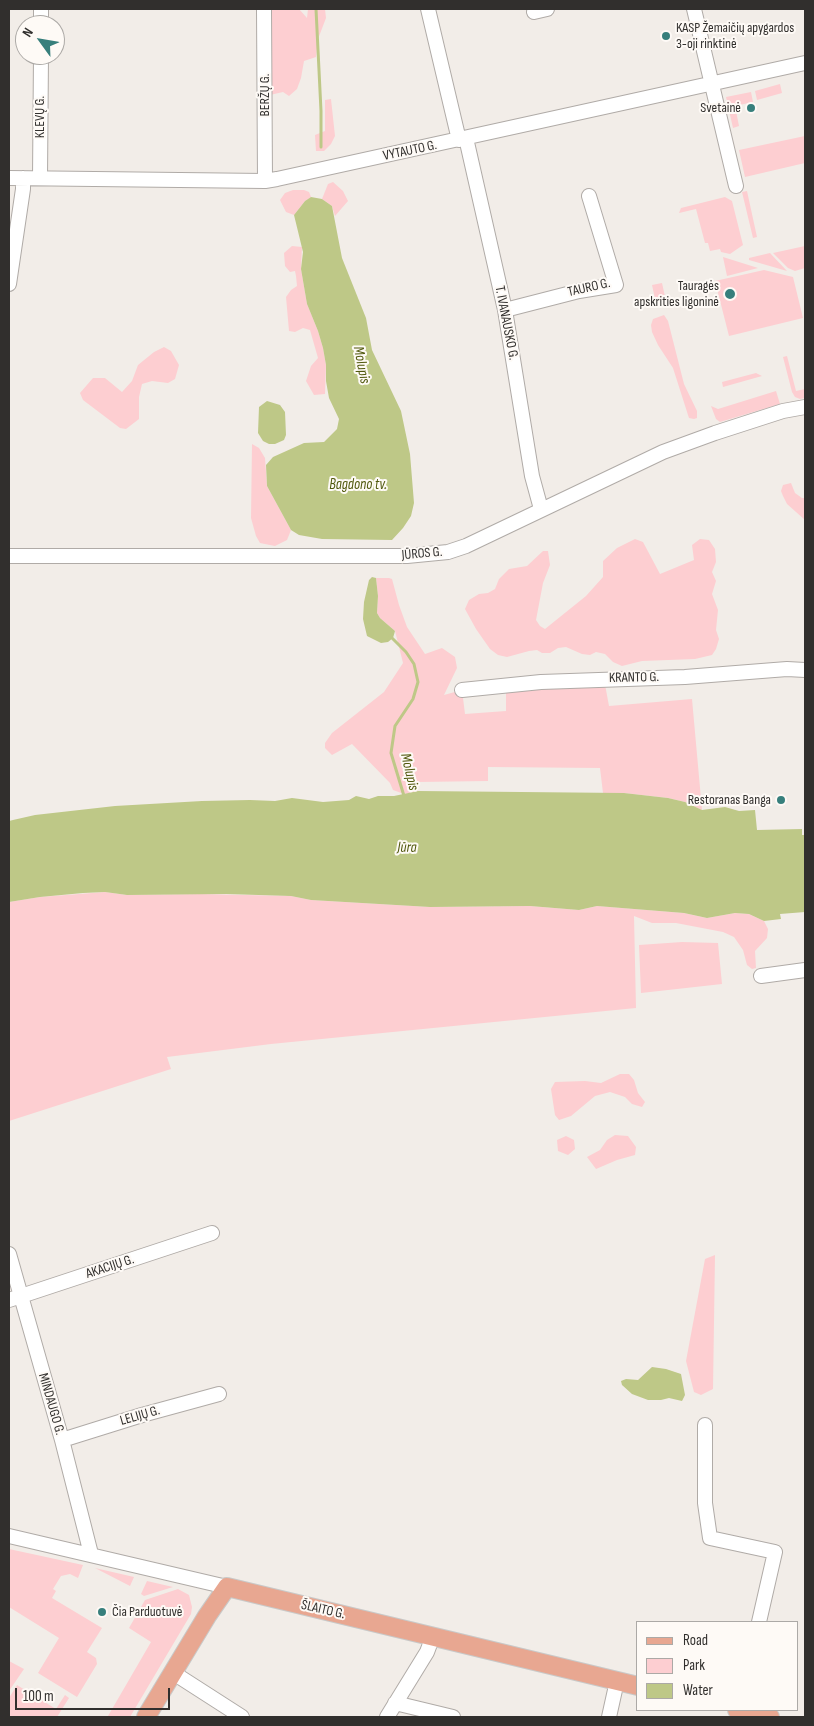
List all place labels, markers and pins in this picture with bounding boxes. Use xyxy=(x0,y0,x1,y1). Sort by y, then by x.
place label: KASP Žemaičių apygardos 3-oji rinktinė xyxy=(676,20,794,52)
marker: KASP Žemaičių apygardos 3-oji rinktinė xyxy=(660,30,672,42)
place label: Svetainė xyxy=(700,100,741,116)
marker: Svetainė xyxy=(745,102,757,114)
place label: Tauragės apskrities ligoninė xyxy=(634,278,719,310)
marker: Tauragės apskrities ligoninė xyxy=(723,287,737,301)
place label: Restoranas Banga xyxy=(688,792,771,808)
marker: Restoranas Banga xyxy=(775,794,787,806)
place label: Čia Parduotuvė xyxy=(112,1604,182,1620)
marker: Čia Parduotuvė xyxy=(96,1606,108,1618)

